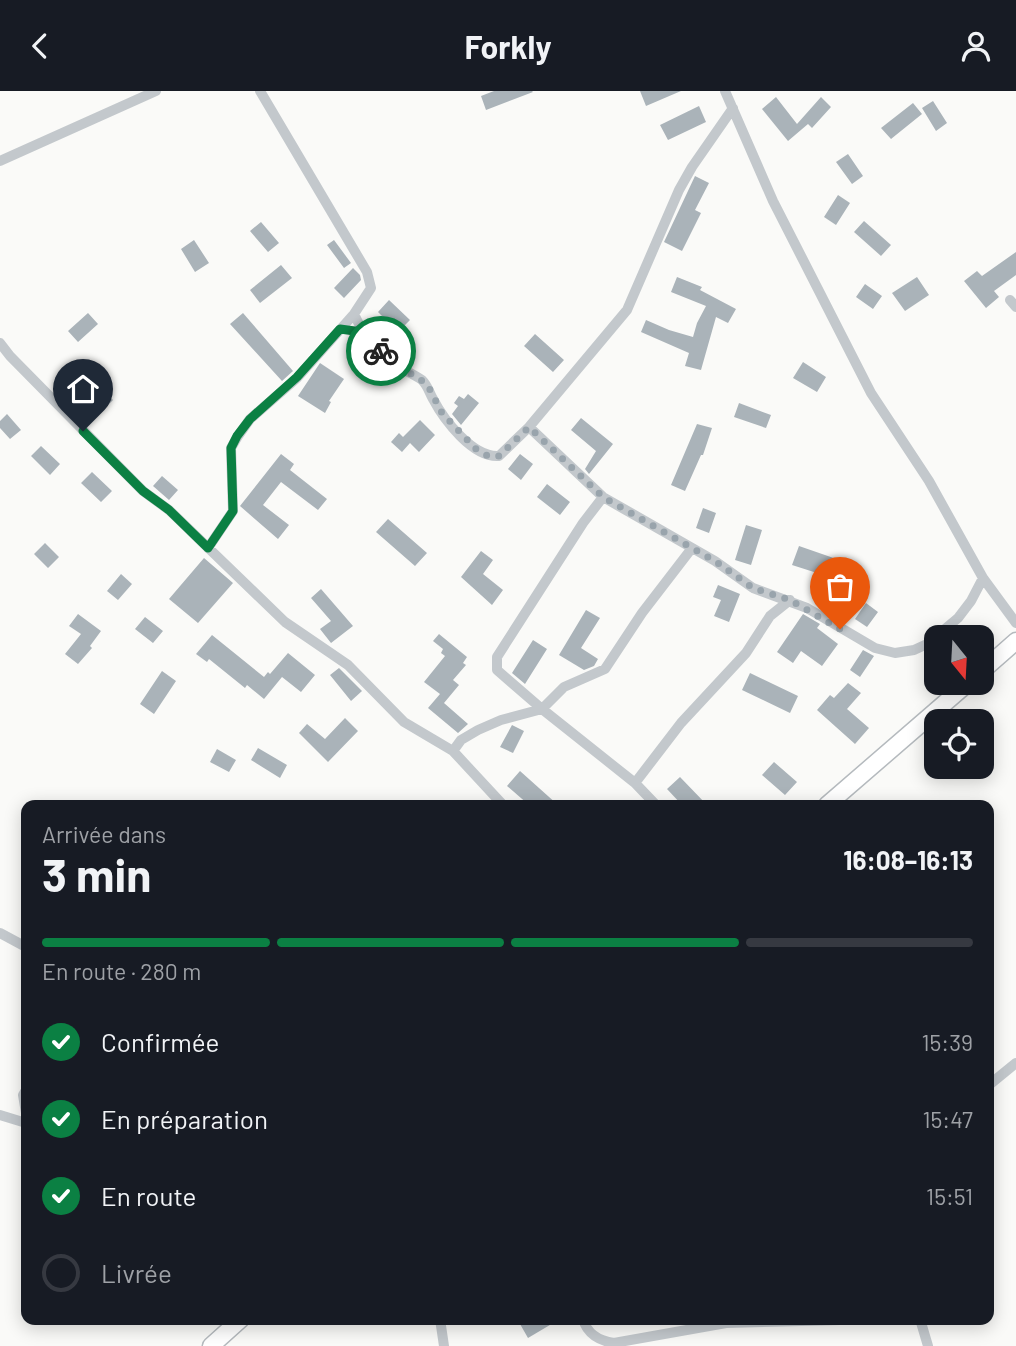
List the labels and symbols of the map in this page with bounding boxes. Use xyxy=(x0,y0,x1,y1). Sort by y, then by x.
courier xyxy=(346,316,416,386)
pin xyxy=(53,359,113,431)
pin xyxy=(810,557,870,629)
north arrow xyxy=(924,625,994,695)

